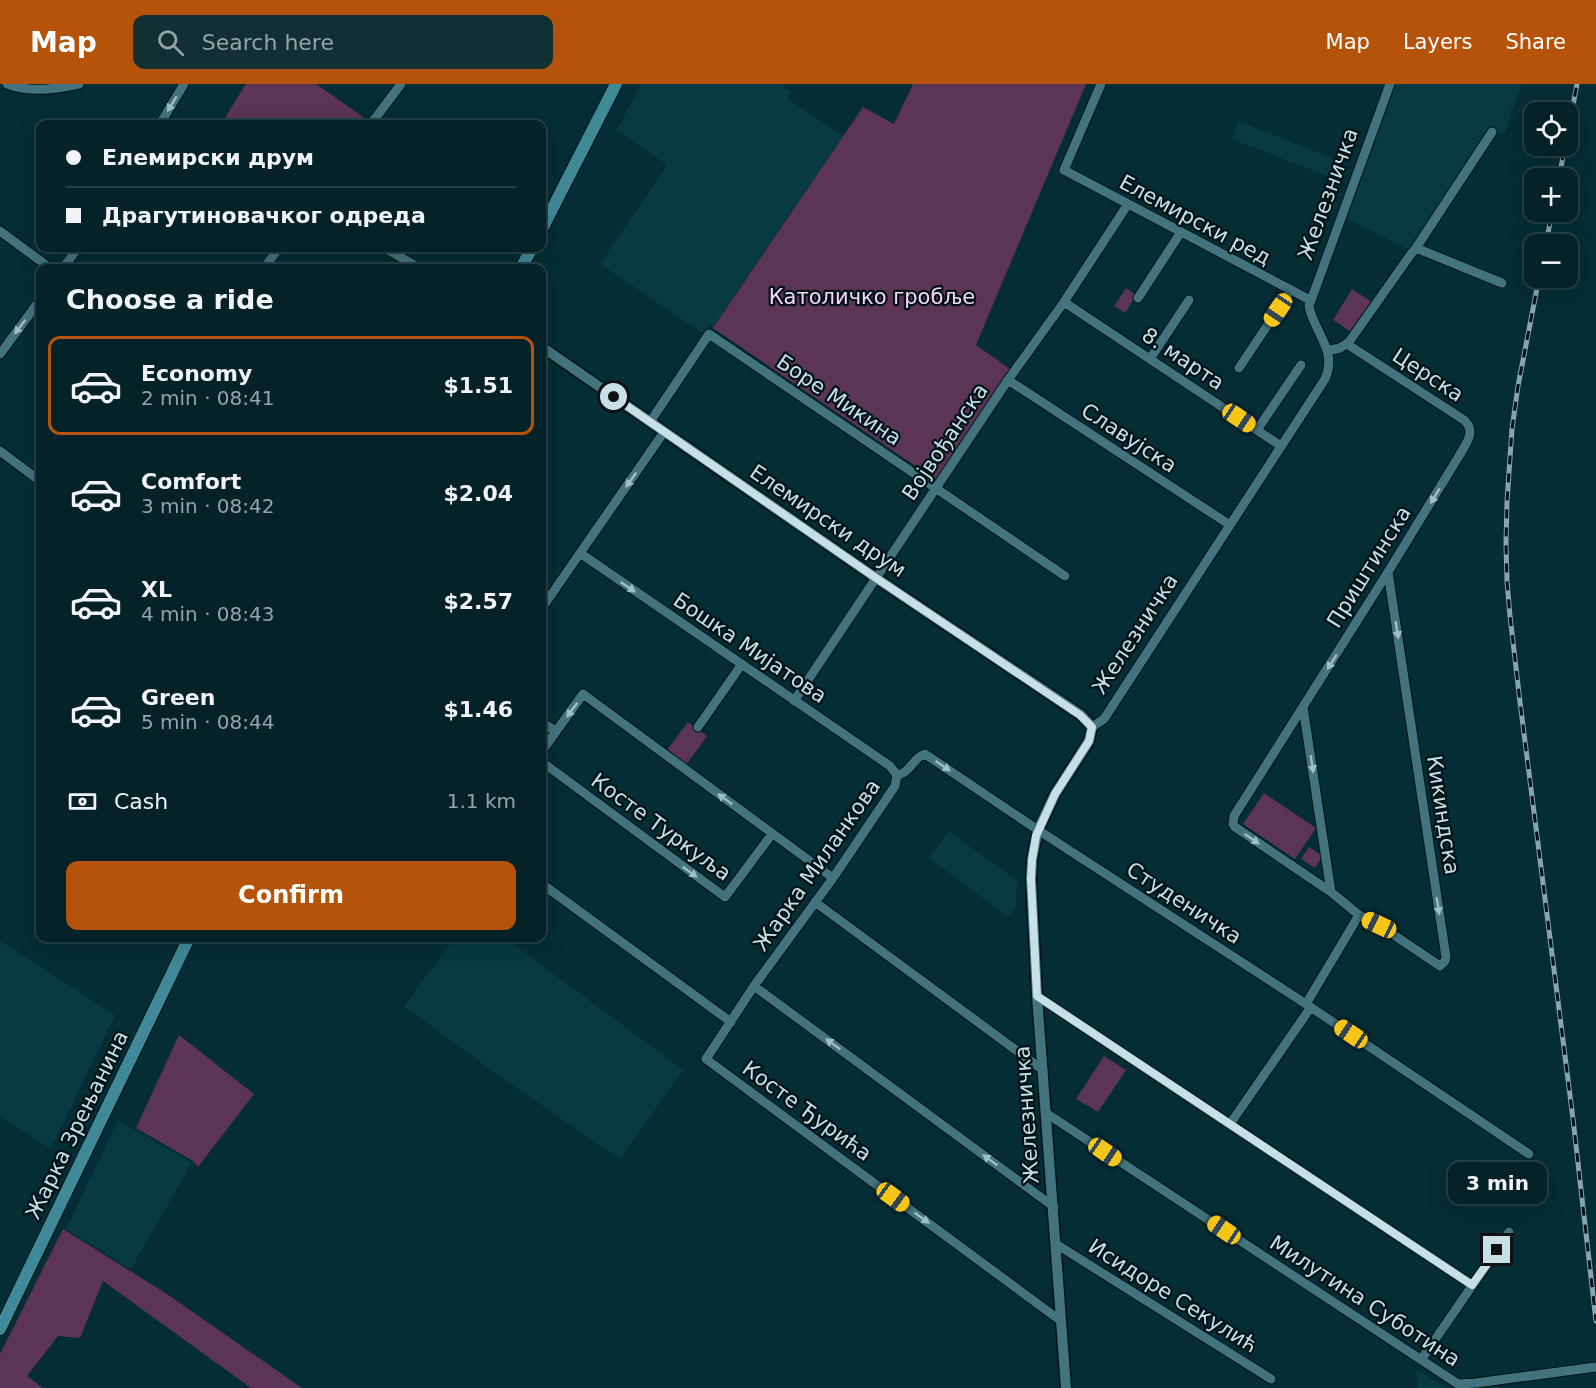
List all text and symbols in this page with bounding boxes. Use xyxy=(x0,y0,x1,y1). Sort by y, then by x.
search box xyxy=(133,15,553,69)
text: Map xyxy=(30,26,97,59)
icon: search xyxy=(154,26,187,59)
text: Search here xyxy=(202,30,334,55)
text: Map xyxy=(1326,30,1370,54)
text: Layers xyxy=(1403,30,1472,54)
text: Share xyxy=(1505,30,1566,54)
one-way arrow xyxy=(167,96,178,112)
map controls xyxy=(1524,102,1578,288)
button: locate xyxy=(1524,102,1578,156)
street label: Железничка xyxy=(1293,125,1363,263)
text: Елемирски друм xyxy=(102,145,314,170)
button: + xyxy=(1524,168,1578,222)
street label: Елемирски ред xyxy=(1115,170,1275,270)
text: Драгутиновачког одреда xyxy=(102,203,426,228)
button: − xyxy=(1524,234,1578,288)
text: Choose a ride xyxy=(66,284,274,315)
park label: Католичко гробље xyxy=(769,285,975,309)
car xyxy=(1260,290,1296,330)
one-way arrow xyxy=(14,319,27,335)
street label: 8. марта xyxy=(1137,323,1229,395)
street label: Церска xyxy=(1388,343,1468,407)
street label: Боре Микина xyxy=(772,350,906,450)
icon: car xyxy=(69,359,123,413)
text: Economy xyxy=(141,361,252,386)
text: $1.51 xyxy=(443,373,513,398)
street label: Војвођанска xyxy=(897,379,993,505)
route start xyxy=(600,383,627,410)
text: 2 min · 08:41 xyxy=(141,386,275,410)
street label: Славујска xyxy=(1077,398,1181,478)
car xyxy=(1219,400,1259,436)
street label: Елемирски друм xyxy=(745,460,911,582)
icon: car xyxy=(69,467,123,521)
text: Comfort xyxy=(141,469,241,494)
one-way arrow xyxy=(625,472,637,488)
text: $2.04 xyxy=(443,481,513,506)
one-way arrow xyxy=(1429,488,1440,504)
text: 3 min · 08:42 xyxy=(141,494,275,518)
street label: Приштинска xyxy=(1322,502,1416,632)
street label: Железничка xyxy=(1087,569,1183,699)
icon: car xyxy=(69,575,123,629)
text: XL xyxy=(141,577,172,602)
one-way arrow xyxy=(620,581,636,592)
street label: Бошка Мијатова xyxy=(669,588,831,708)
text: $2.57 xyxy=(443,589,513,614)
text: 4 min · 08:43 xyxy=(141,602,275,626)
one-way arrow xyxy=(1392,621,1401,640)
one-way arrow xyxy=(1326,653,1337,670)
icon: car xyxy=(69,683,123,737)
text: Green xyxy=(141,685,215,710)
text: $1.46 xyxy=(443,697,513,722)
one-way arrow xyxy=(566,702,578,717)
text: 5 min · 08:44 xyxy=(141,710,275,734)
street label: Кикиндска xyxy=(1422,754,1464,876)
one-way arrow xyxy=(1308,755,1317,774)
one-way arrow xyxy=(935,760,951,772)
street label: Косте Туркуља xyxy=(587,768,735,886)
street label: Жарка Миланкова xyxy=(749,775,885,955)
icon: cash xyxy=(66,785,99,818)
text: Cash xyxy=(114,789,168,814)
text: 1.1 km xyxy=(447,789,516,813)
one-way arrow xyxy=(717,793,733,805)
one-way arrow xyxy=(1244,833,1260,844)
street label: Студеничка xyxy=(1122,857,1246,949)
button: Confirm xyxy=(66,861,516,930)
one-way arrow xyxy=(682,866,698,878)
one-way arrow xyxy=(1434,897,1443,916)
car xyxy=(1359,909,1399,941)
car xyxy=(1331,1016,1371,1052)
street label: Жарка Зрењанина xyxy=(21,1027,133,1223)
one-way arrow xyxy=(825,1039,840,1051)
street label: Железничка xyxy=(1010,1045,1044,1185)
street label: Косте Ђурића xyxy=(738,1056,876,1166)
car xyxy=(1085,1134,1125,1170)
one-way arrow xyxy=(982,1154,998,1166)
callout: 3 min xyxy=(1448,1163,1546,1205)
text: 3 min xyxy=(1466,1171,1529,1195)
car xyxy=(873,1179,913,1215)
one-way arrow xyxy=(913,1212,929,1224)
car xyxy=(1204,1212,1244,1248)
street label: Милутина Суботина xyxy=(1265,1230,1465,1372)
street label: Исидоре Секулић xyxy=(1084,1234,1262,1358)
route end xyxy=(1483,1236,1510,1263)

